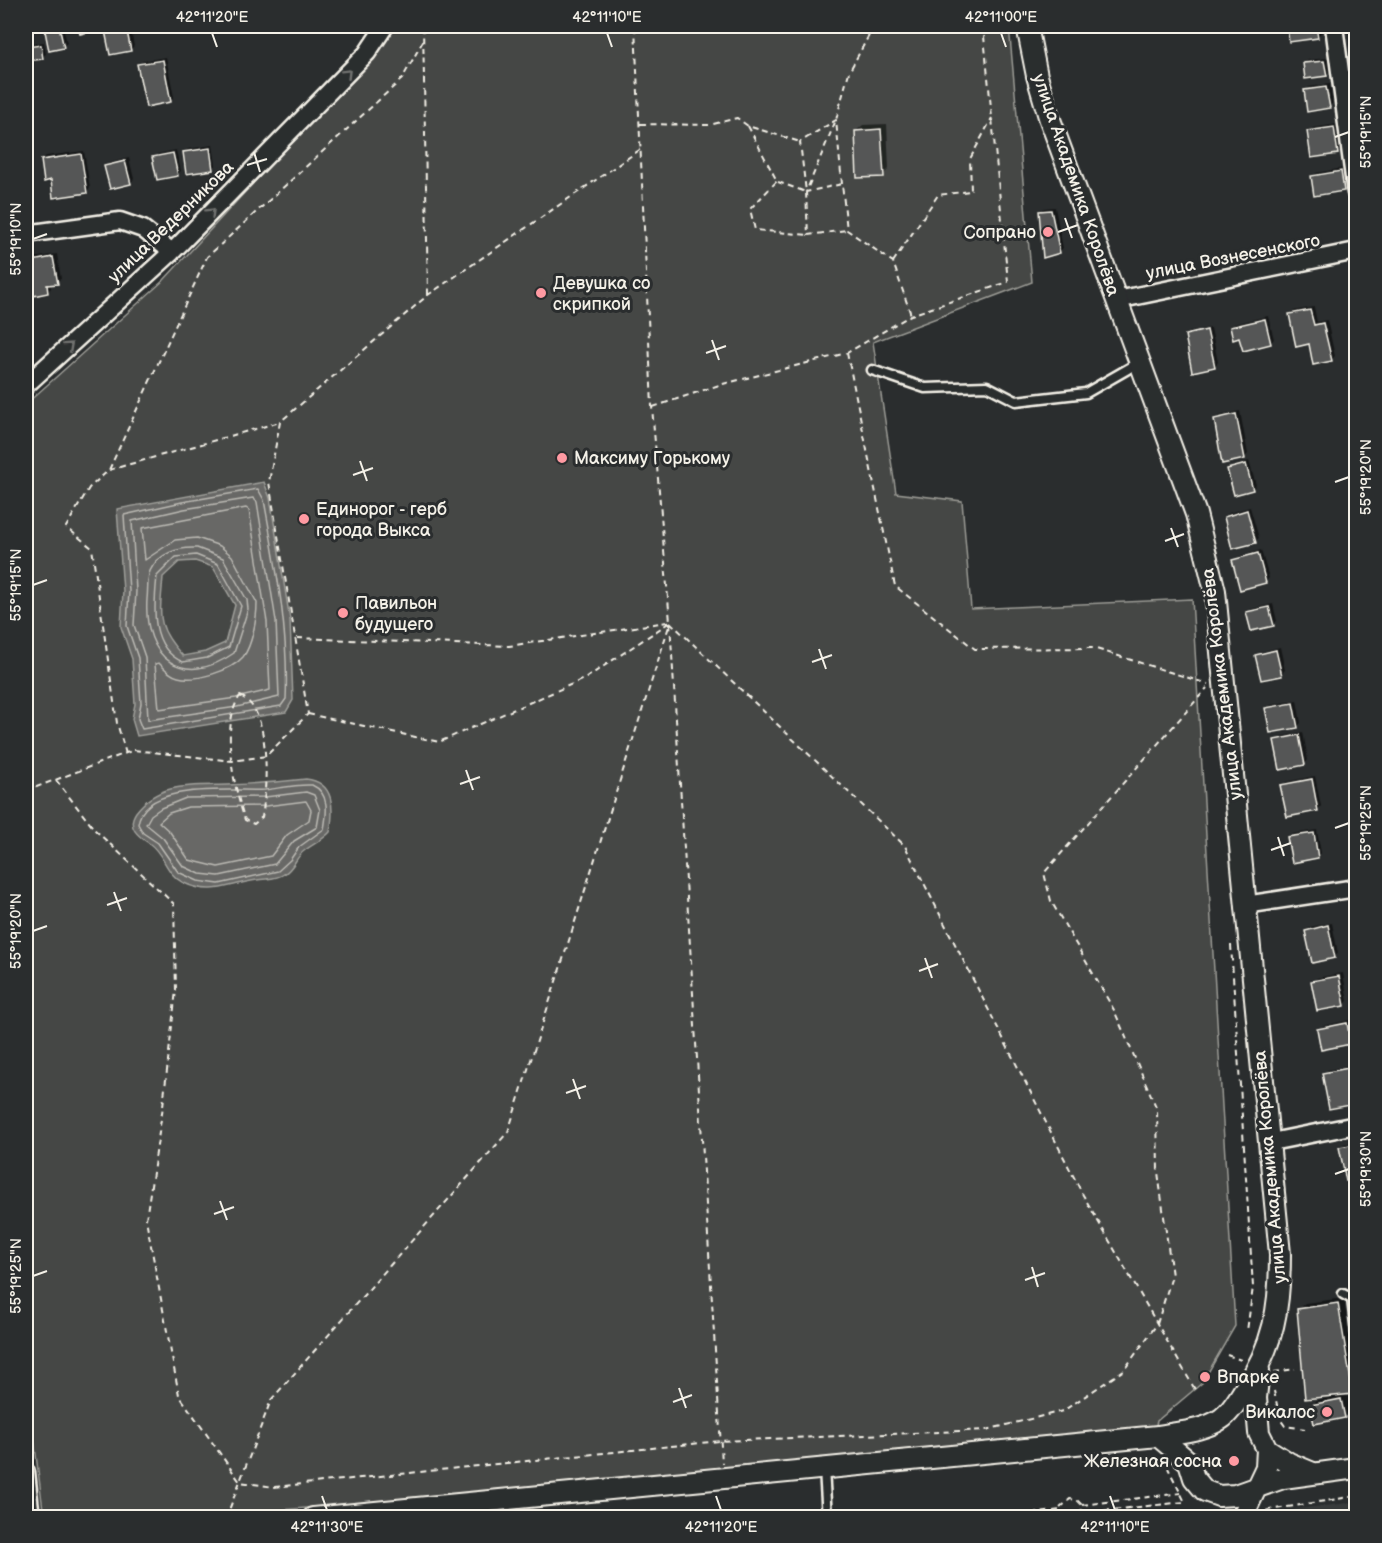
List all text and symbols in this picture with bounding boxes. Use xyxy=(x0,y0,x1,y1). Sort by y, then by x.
text: 42°11'20"E xyxy=(176,8,248,27)
text: 42°11'10"E xyxy=(572,8,642,27)
text: 42°11'00"E xyxy=(965,8,1037,27)
one-way arrow xyxy=(340,70,351,81)
street label: улица Академика Королёва xyxy=(1028,71,1124,299)
text: 55°19'15"N xyxy=(1357,95,1376,169)
street label: улица Ведерникова xyxy=(104,156,238,287)
text: 55°19'10"N xyxy=(7,202,26,276)
one-way arrow xyxy=(203,209,214,220)
place label: Сопрано xyxy=(964,222,1036,243)
marker: Сопрано xyxy=(1041,225,1055,239)
street label: улица Вознесенского xyxy=(1144,230,1322,284)
place label: Девушка со скрипкой xyxy=(553,273,650,315)
marker: Девушка со скрипкой xyxy=(534,286,548,300)
one-way arrow xyxy=(62,342,72,353)
text: 55°19'20"N xyxy=(1357,439,1376,515)
place label: Максиму Горькому xyxy=(574,448,731,469)
marker: Максиму Горькому xyxy=(555,451,569,465)
place label: Единорог - герб города Выкса xyxy=(316,499,447,541)
marker: Единорог - герб города Выкса xyxy=(297,512,311,526)
text: 55°19'15"N xyxy=(7,548,26,622)
street label: улица Академика Королёва xyxy=(1197,566,1247,801)
place label: Павильон будущего xyxy=(355,593,437,635)
marker: Павильон будущего xyxy=(336,606,350,620)
text: 55°19'25"N xyxy=(1357,785,1376,861)
text: 55°19'20"N xyxy=(7,893,26,969)
street label: улица Академика Королёва xyxy=(1249,1049,1291,1284)
text: 55°19'30"N xyxy=(1357,1131,1376,1207)
text: 55°19'25"N xyxy=(7,1238,26,1314)
place label: Впарке xyxy=(1217,1367,1279,1388)
marker: Впарке xyxy=(1198,1370,1212,1384)
place label: Викалос xyxy=(1245,1402,1315,1423)
marker: Викалос xyxy=(1320,1405,1334,1419)
place label: Железная сосна xyxy=(1084,1451,1222,1472)
marker: Железная сосна xyxy=(1227,1454,1241,1468)
text: 42°11'30"E xyxy=(291,1518,364,1537)
text: 42°11'20"E xyxy=(685,1518,757,1537)
text: 42°11'10"E xyxy=(1080,1518,1150,1537)

